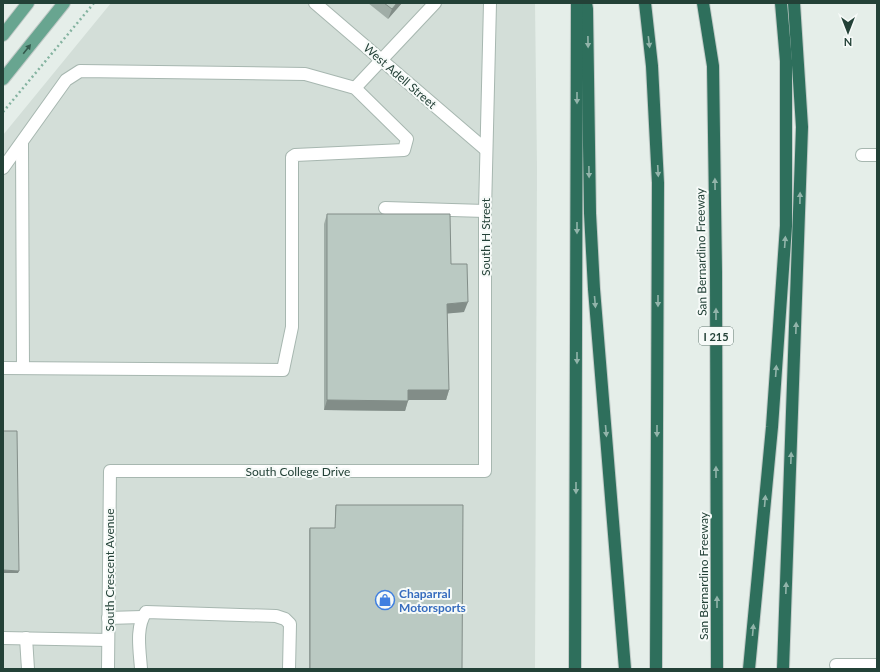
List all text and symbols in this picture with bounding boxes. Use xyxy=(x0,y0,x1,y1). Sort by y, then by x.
north arrow xyxy=(828,12,868,52)
one-way arrow xyxy=(585,36,591,49)
one-way arrow xyxy=(646,36,652,48)
text: N xyxy=(844,36,852,49)
street label: West Adell Street xyxy=(360,40,440,112)
one-way arrow xyxy=(23,43,32,54)
one-way arrow xyxy=(574,92,580,105)
one-way arrow xyxy=(654,165,661,177)
one-way arrow xyxy=(586,166,593,178)
one-way arrow xyxy=(711,178,718,190)
street label: San Bernardino Freeway xyxy=(692,187,710,316)
one-way arrow xyxy=(797,192,804,204)
street label: South H Street xyxy=(478,197,493,276)
one-way arrow xyxy=(574,222,580,235)
one-way arrow xyxy=(781,236,788,248)
one-way arrow xyxy=(655,295,661,308)
one-way arrow xyxy=(592,296,599,308)
one-way arrow xyxy=(713,307,719,320)
one-way arrow xyxy=(793,321,799,334)
road number: I 215 xyxy=(699,327,733,345)
one-way arrow xyxy=(574,352,580,365)
one-way arrow xyxy=(773,365,780,377)
one-way arrow xyxy=(603,425,609,437)
one-way arrow xyxy=(654,425,660,438)
one-way arrow xyxy=(788,451,794,464)
street label: South College Drive xyxy=(246,464,350,479)
one-way arrow xyxy=(713,466,720,478)
one-way arrow xyxy=(573,482,579,495)
one-way arrow xyxy=(762,495,769,507)
street label: South Crescent Avenue xyxy=(102,509,117,631)
street label: San Bernardino Freeway xyxy=(696,511,711,640)
one-way arrow xyxy=(783,582,790,594)
place label: Chaparral Motorsports xyxy=(399,586,466,615)
shop icon: Chaparral Motorsports xyxy=(374,589,396,611)
one-way arrow xyxy=(714,595,720,608)
one-way arrow xyxy=(749,624,756,636)

